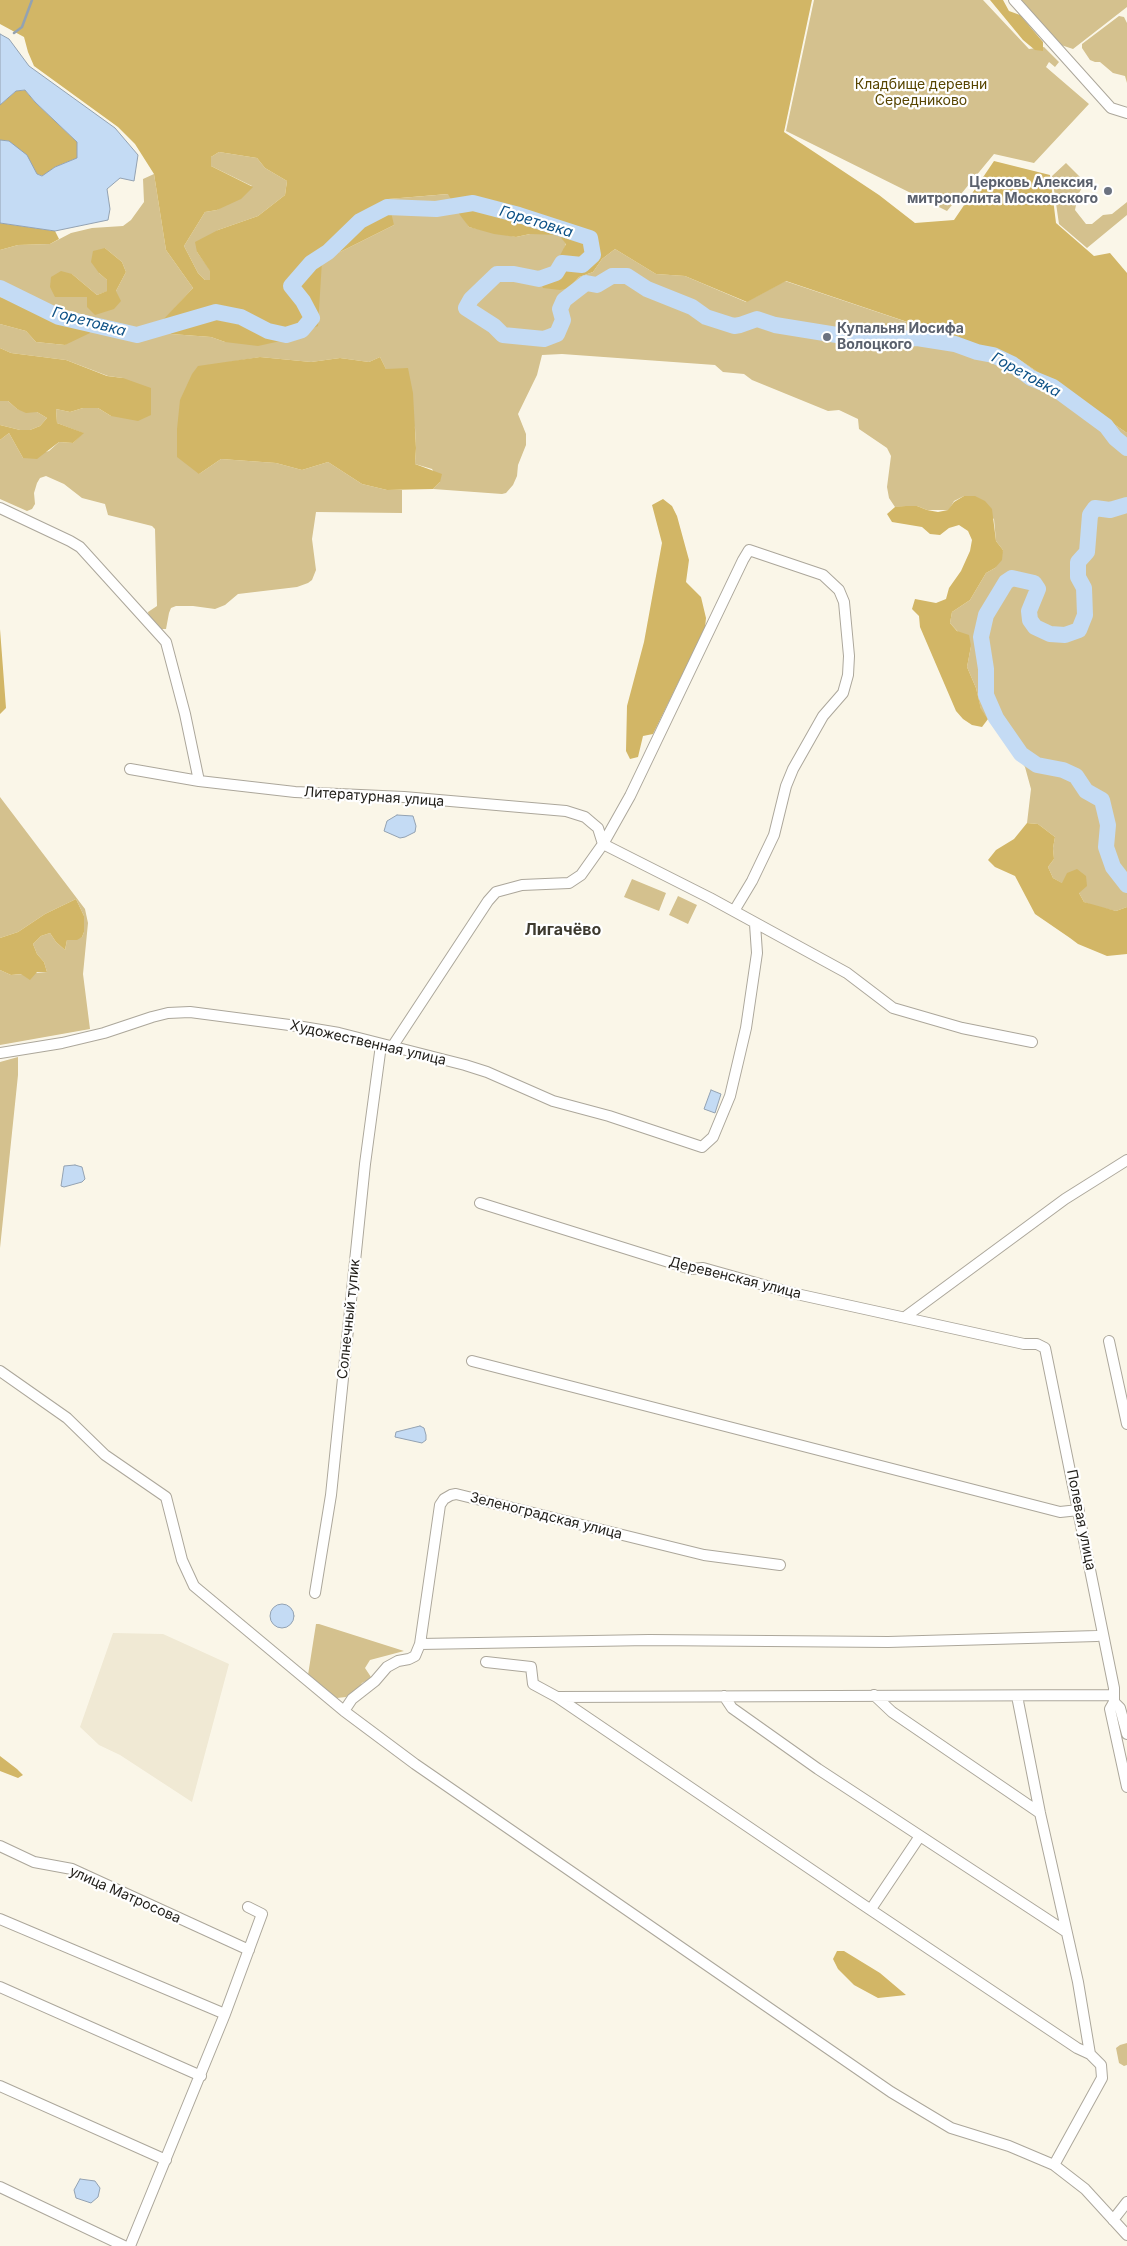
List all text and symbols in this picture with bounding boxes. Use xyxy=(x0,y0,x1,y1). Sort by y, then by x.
park label: Кладбище деревни Середниково xyxy=(855,77,987,110)
place label: Церковь Алексия, митрополита Московского xyxy=(907,175,1098,208)
marker: Церковь Алексия, митрополита Московского xyxy=(1102,185,1114,197)
water label: Горетовка xyxy=(497,202,575,242)
water label: Горетовка xyxy=(50,303,128,341)
place label: Купальня Иосифа Волоцкого xyxy=(837,321,964,354)
marker: Купальня Иосифа Волоцкого xyxy=(821,331,833,343)
water label: Горетовка xyxy=(988,349,1064,401)
street label: Литературная улица xyxy=(303,784,445,810)
district label: Лигачёво xyxy=(525,920,601,940)
street label: Художественная улица xyxy=(288,1017,448,1069)
street label: Деревенская улица xyxy=(667,1253,803,1303)
street label: Солнечный тупик xyxy=(334,1258,364,1380)
street label: Полевая улица xyxy=(1063,1468,1099,1572)
street label: Зеленоградская улица xyxy=(468,1489,624,1543)
street label: улица Матросова xyxy=(67,1863,183,1927)

